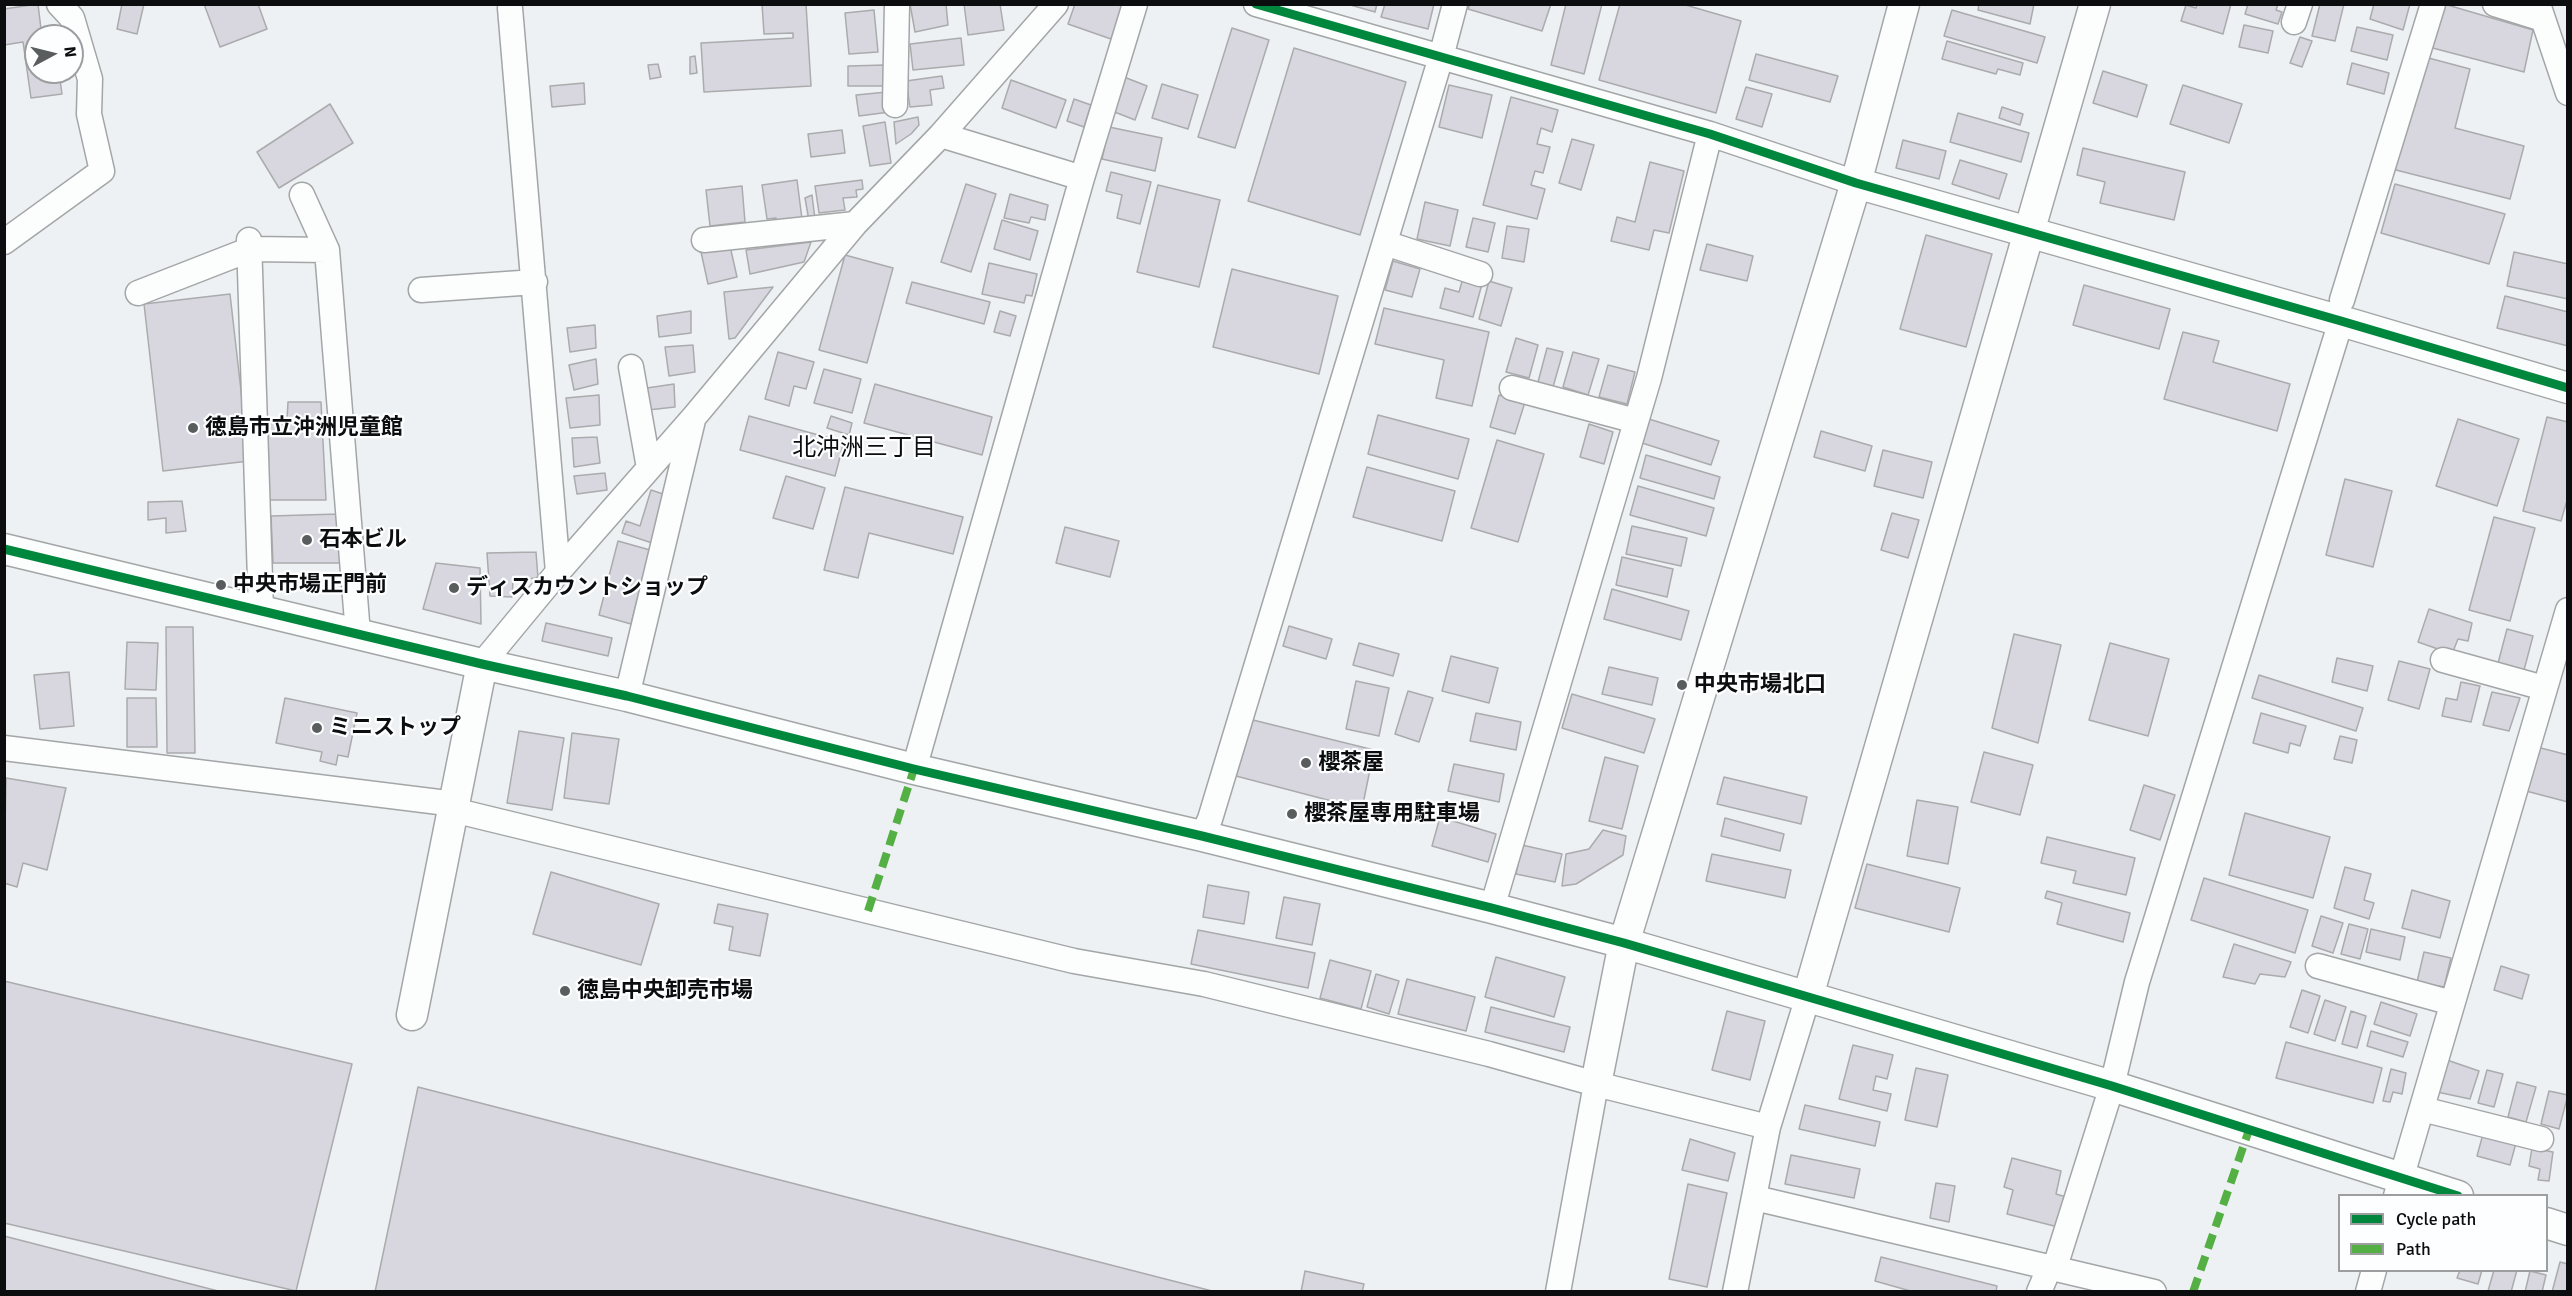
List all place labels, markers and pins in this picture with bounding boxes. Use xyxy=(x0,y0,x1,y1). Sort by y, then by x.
place label: 徳島市立沖洲児童館 xyxy=(205,415,403,441)
marker: 徳島市立沖洲児童館 xyxy=(186,421,200,435)
place label: 石本ビル xyxy=(319,527,407,553)
marker: 石本ビル xyxy=(300,533,314,547)
place label: 中央市場正門前 xyxy=(233,572,387,598)
place label: ディスカウントショップ xyxy=(466,575,708,601)
marker: 中央市場正門前 xyxy=(214,578,228,592)
marker: ディスカウントショップ xyxy=(447,581,461,595)
place label: 中央市場北口 xyxy=(1694,672,1826,698)
marker: 中央市場北口 xyxy=(1675,678,1689,692)
place label: ミニストップ xyxy=(329,715,461,741)
marker: ミニストップ xyxy=(310,721,324,735)
place label: 櫻茶屋 xyxy=(1318,750,1384,776)
marker: 櫻茶屋 xyxy=(1299,756,1313,770)
place label: 櫻茶屋専用駐車場 xyxy=(1304,801,1480,827)
marker: 櫻茶屋専用駐車場 xyxy=(1285,807,1299,821)
place label: 徳島中央卸売市場 xyxy=(577,978,753,1004)
marker: 徳島中央卸売市場 xyxy=(558,984,572,998)

